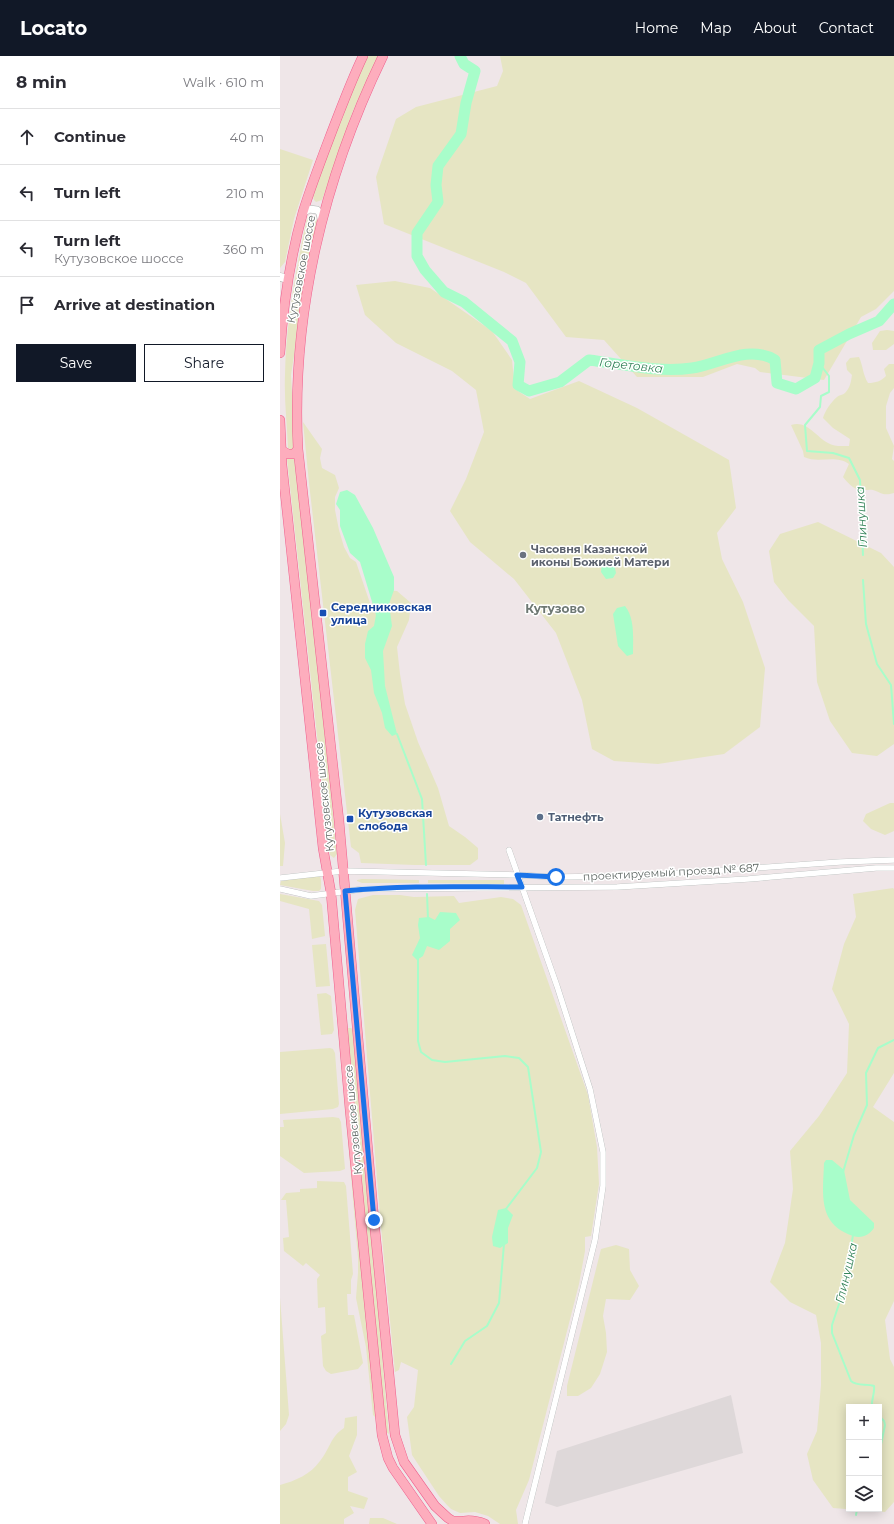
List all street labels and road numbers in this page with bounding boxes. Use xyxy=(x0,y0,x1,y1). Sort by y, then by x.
street label: Кутузовское шоссе xyxy=(284,214,318,324)
street label: Кутузовское шоссе xyxy=(311,741,337,852)
street label: проектируемый проезд № 687 xyxy=(582,860,760,884)
street label: Кутузовское шоссе xyxy=(341,1065,365,1175)

